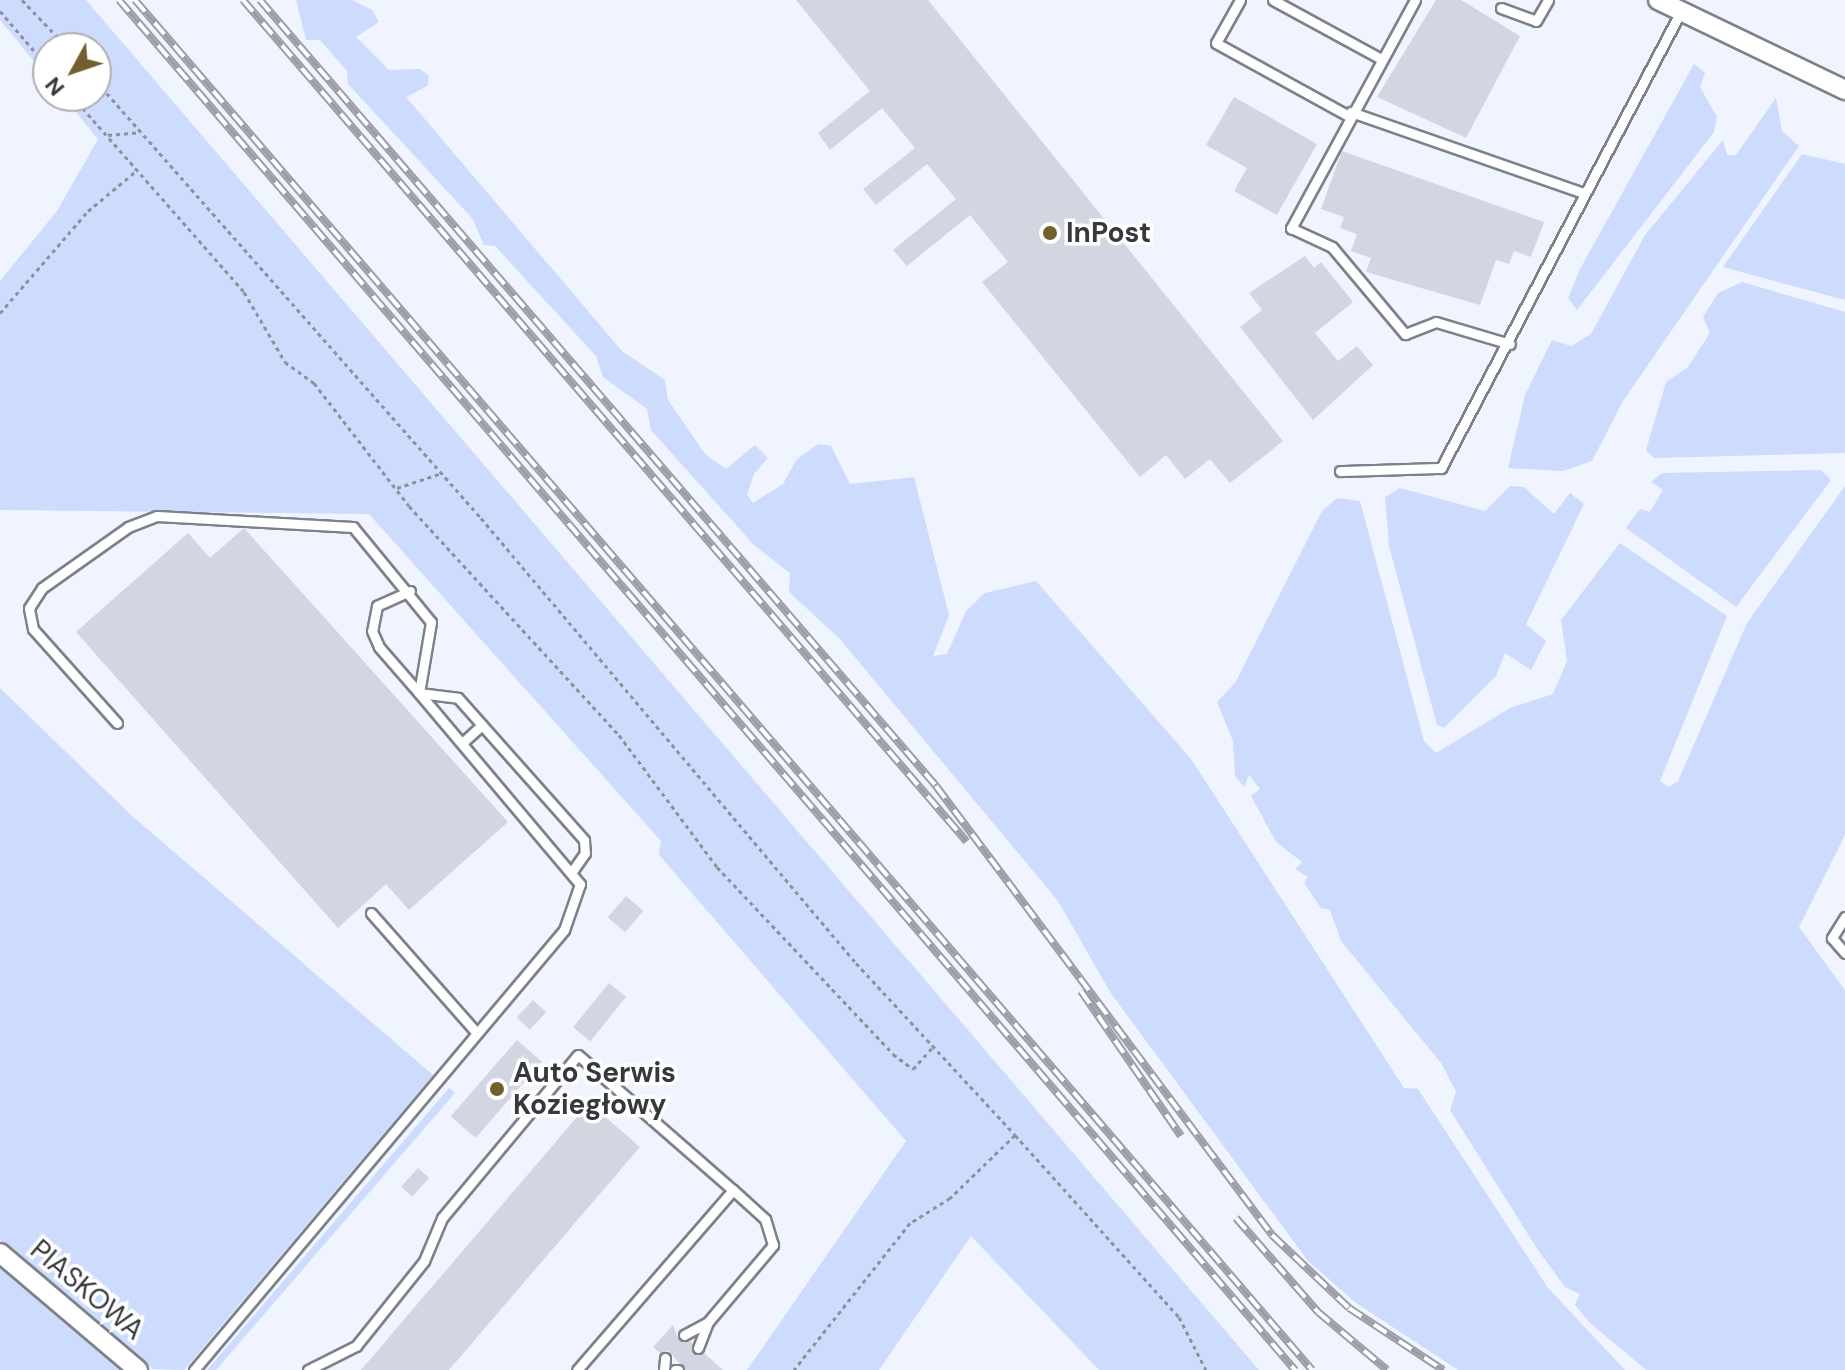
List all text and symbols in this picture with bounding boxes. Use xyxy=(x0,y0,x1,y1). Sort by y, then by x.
north arrow xyxy=(32,32,112,112)
text: N xyxy=(39,71,71,102)
place label: InPost xyxy=(1066,216,1151,250)
marker: InPost xyxy=(1041,224,1059,242)
place label: Auto Serwis Koziegłowy xyxy=(513,1056,676,1122)
marker: Auto Serwis Koziegłowy xyxy=(488,1080,506,1098)
street label: PIASKOWA xyxy=(24,1233,150,1347)

